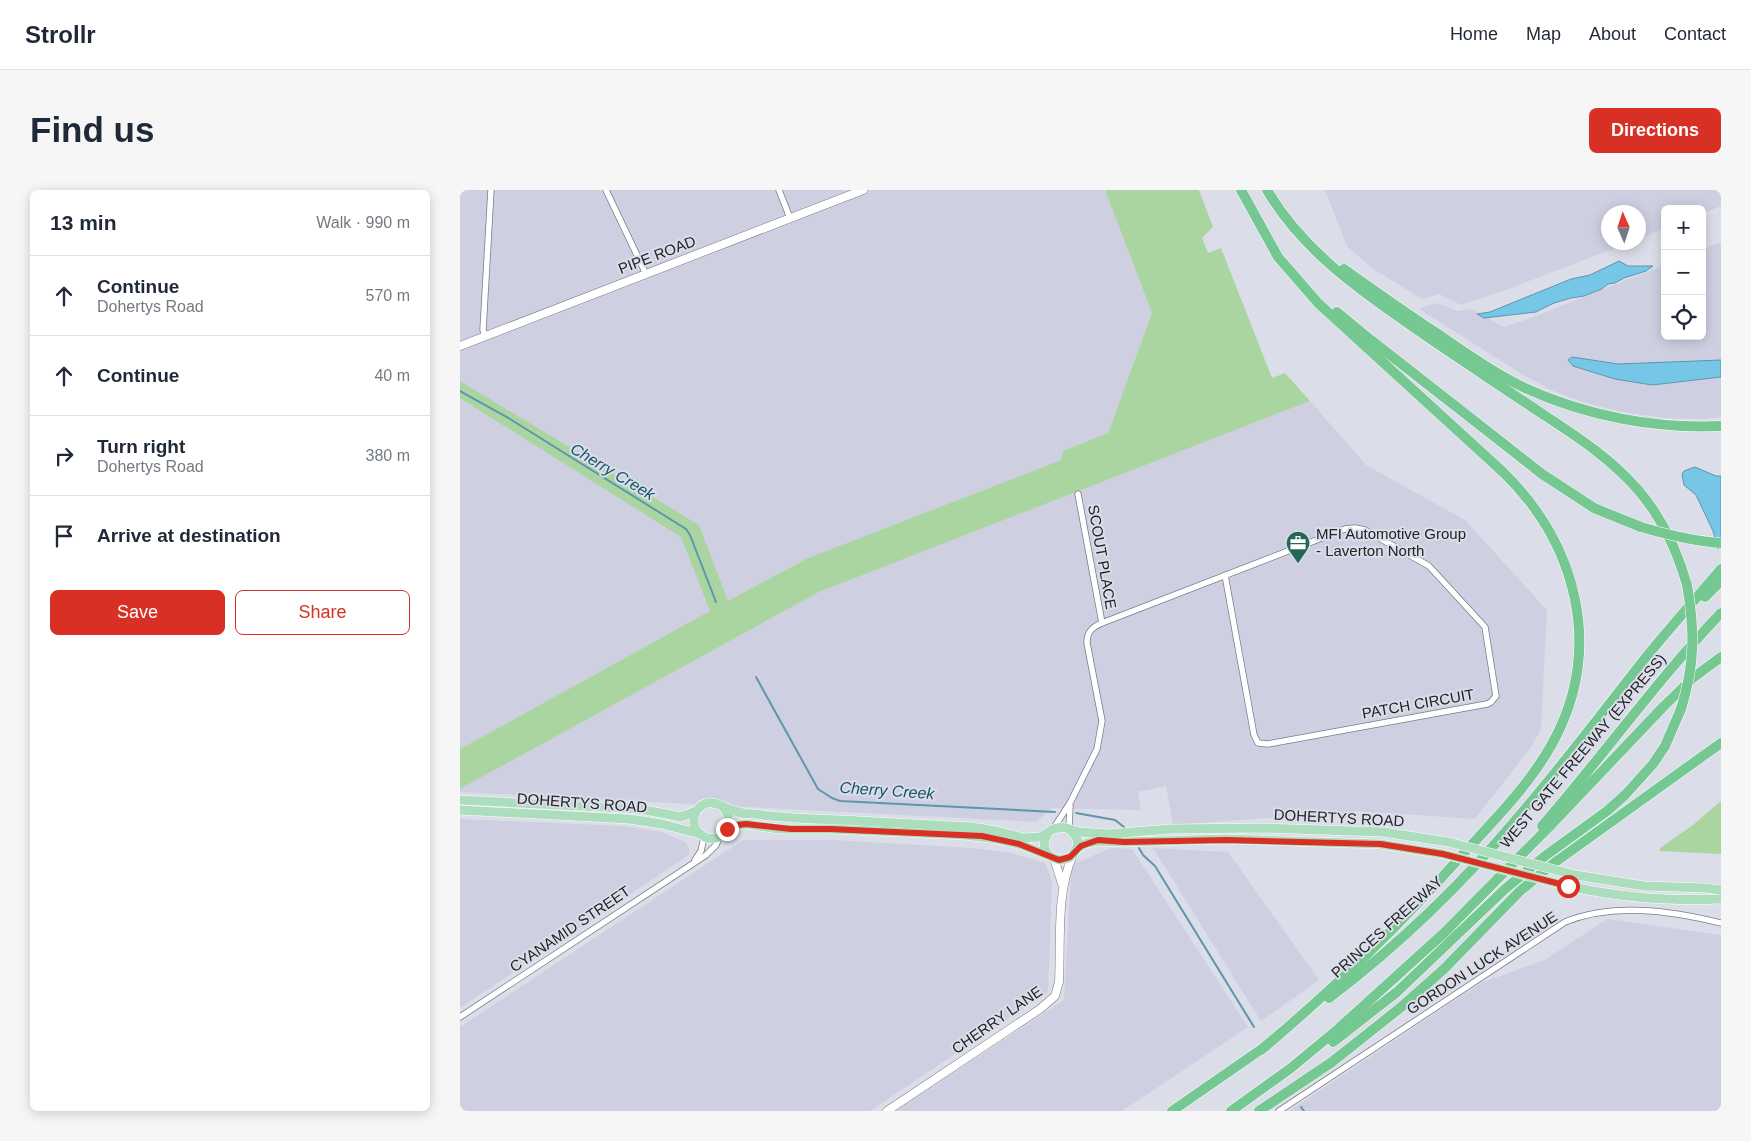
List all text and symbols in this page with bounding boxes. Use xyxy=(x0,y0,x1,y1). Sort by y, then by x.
text: Strollr xyxy=(25,21,96,48)
text: Home xyxy=(1450,24,1498,44)
text: Map xyxy=(1526,24,1561,44)
text: About xyxy=(1589,24,1636,44)
text: Contact xyxy=(1664,24,1726,44)
button: Directions xyxy=(1589,108,1721,153)
text: Find us xyxy=(30,110,154,149)
north arrow xyxy=(1601,205,1646,250)
map controls xyxy=(1661,205,1706,340)
button: + xyxy=(1661,205,1706,250)
text: 13 min xyxy=(50,211,117,234)
text: Walk · 990 m xyxy=(316,214,410,231)
street label: PIPE ROAD xyxy=(616,232,698,277)
button: − xyxy=(1661,250,1706,295)
text: Continue xyxy=(97,276,179,297)
icon: ahead xyxy=(50,282,78,310)
text: 570 m xyxy=(366,287,410,304)
button: locate xyxy=(1661,295,1706,340)
text: Dohertys Road xyxy=(97,298,204,315)
icon: ahead xyxy=(50,362,78,390)
text: Continue xyxy=(97,365,179,386)
text: 40 m xyxy=(374,367,410,384)
text: Turn right xyxy=(97,436,185,457)
water label: Cherry Creek xyxy=(568,440,659,504)
icon: right xyxy=(50,442,78,470)
text: 380 m xyxy=(366,447,410,464)
text: Dohertys Road xyxy=(97,458,204,475)
street label: SCOUT PLACE xyxy=(1085,503,1120,610)
icon: arrive xyxy=(50,522,78,550)
text: Arrive at destination xyxy=(97,525,281,546)
place label: MFI Automotive Group - Laverton North xyxy=(1316,525,1466,559)
office icon: MFI Automotive Group - Laverton North xyxy=(1285,530,1311,564)
button: Save xyxy=(50,590,225,635)
button: Share xyxy=(235,590,410,635)
street label: WEST GATE FREEWAY (EXPRESS) xyxy=(1496,650,1669,851)
street label: PATCH CIRCUIT xyxy=(1360,685,1475,722)
water label: Cherry Creek xyxy=(839,779,936,802)
street label: DOHERTYS ROAD xyxy=(516,789,648,816)
street label: DOHERTYS ROAD xyxy=(1273,806,1405,829)
route end xyxy=(716,818,739,841)
street label: PRINCES FREEWAY xyxy=(1328,872,1446,981)
route start xyxy=(1557,875,1580,898)
street label: CYANAMID STREET xyxy=(506,882,633,975)
street label: GORDON LUCK AVENUE xyxy=(1403,908,1560,1018)
street label: CHERRY LANE xyxy=(948,982,1045,1057)

